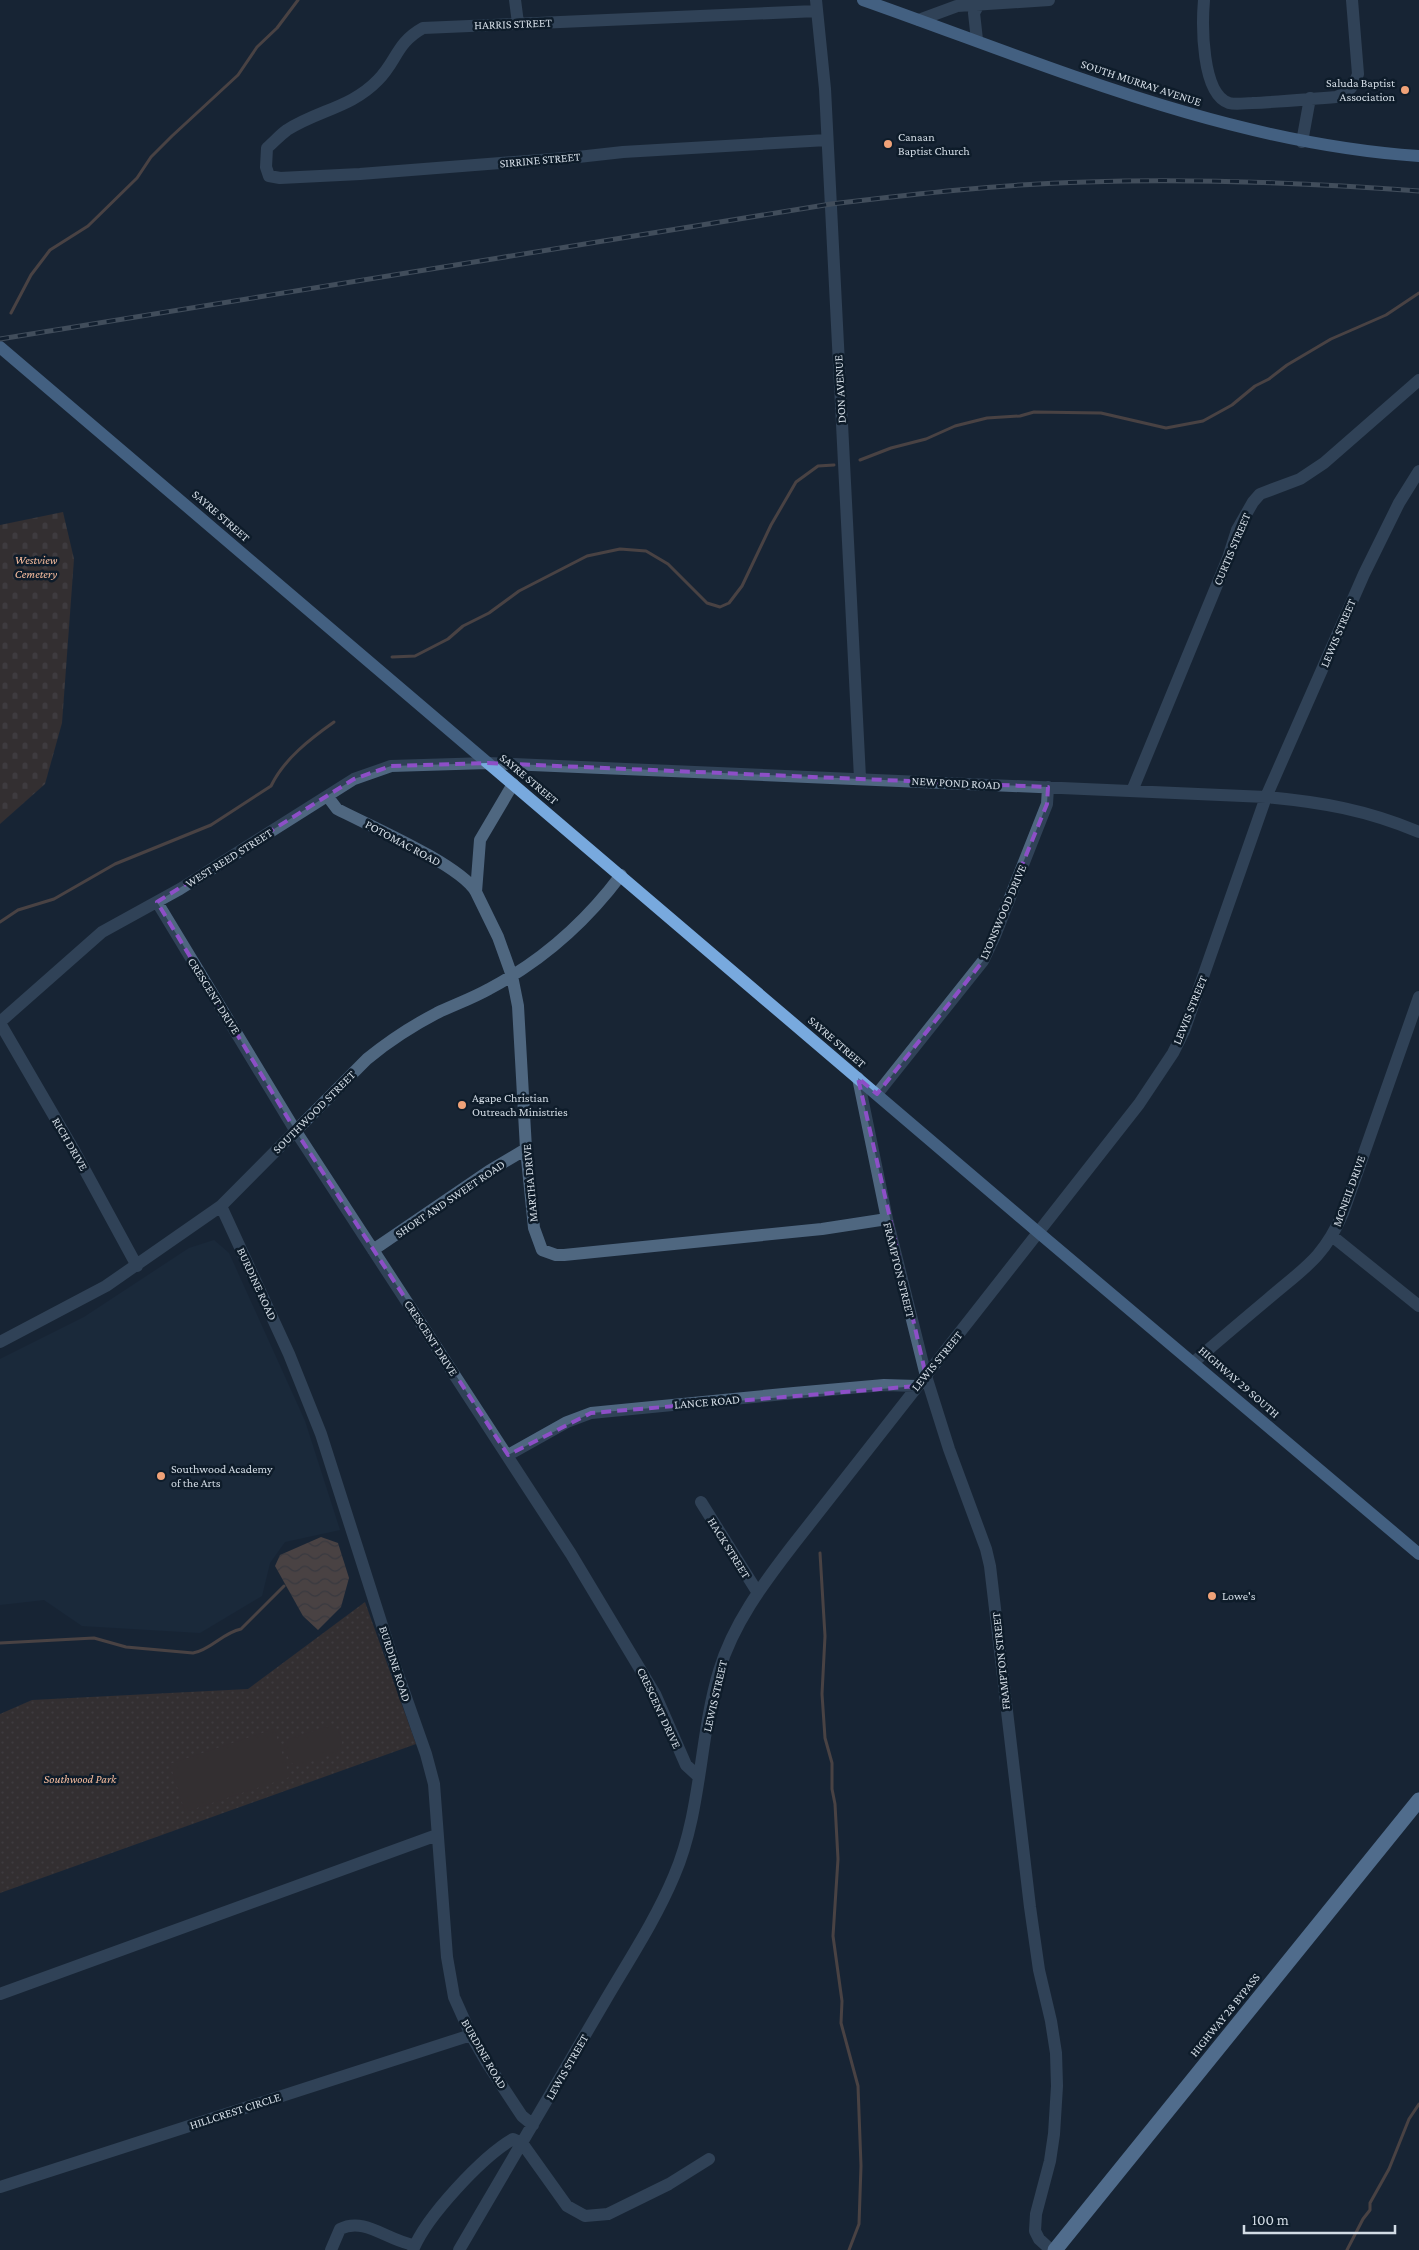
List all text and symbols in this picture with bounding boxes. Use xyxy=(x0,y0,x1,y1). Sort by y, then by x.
street label: HARRIS STREET xyxy=(474,16,553,32)
street label: SOUTH MURRAY AVENUE xyxy=(1079,57,1203,109)
place label: Saluda Baptist Association xyxy=(1326,76,1396,104)
marker: Saluda Baptist Association xyxy=(1399,84,1411,96)
place label: Canaan Baptist Church xyxy=(898,130,970,158)
marker: Canaan Baptist Church xyxy=(882,138,894,150)
street label: SIRRINE STREET xyxy=(499,149,581,171)
street label: DON AVENUE xyxy=(831,354,849,423)
street label: SAYRE STREET xyxy=(189,487,253,545)
street label: CURTIS STREET xyxy=(1210,510,1254,587)
park label: Westview Cemetery xyxy=(15,553,58,581)
street label: LEWIS STREET xyxy=(1317,596,1359,669)
street label: SAYRE STREET xyxy=(497,750,561,808)
street label: NEW POND ROAD xyxy=(911,774,1001,792)
street label: POTOMAC ROAD xyxy=(363,817,443,869)
street label: WEST REED STREET xyxy=(183,825,276,890)
street label: LYONSWOOD DRIVE xyxy=(977,862,1029,961)
street label: CRESCENT DRIVE xyxy=(185,955,243,1037)
street label: LEWIS STREET xyxy=(1170,973,1210,1047)
street label: SAYRE STREET xyxy=(805,1013,869,1071)
street label: SOUTHWOOD STREET xyxy=(270,1067,359,1156)
place label: Agape Christian Outreach Ministries xyxy=(472,1091,568,1119)
marker: Agape Christian Outreach Ministries xyxy=(456,1099,468,1111)
street label: RICH DRIVE xyxy=(49,1115,91,1174)
street label: MARTHA DRIVE xyxy=(520,1143,540,1223)
street label: MCNEIL DRIVE xyxy=(1330,1153,1369,1229)
street label: SHORT AND SWEET ROAD xyxy=(392,1157,508,1241)
street label: FRAMPTON STREET xyxy=(880,1221,918,1320)
street label: BURDINE ROAD xyxy=(234,1245,280,1323)
street label: CRESCENT DRIVE xyxy=(401,1297,461,1379)
street label: LEWIS STREET xyxy=(909,1328,966,1394)
street label: HIGHWAY 29 SOUTH xyxy=(1196,1343,1282,1421)
street label: LANCE ROAD xyxy=(674,1392,740,1412)
place label: Southwood Academy of the Arts xyxy=(171,1462,273,1490)
marker: Southwood Academy of the Arts xyxy=(155,1470,167,1482)
street label: HACK STREET xyxy=(705,1515,754,1581)
place label: Lowe's xyxy=(1222,1589,1256,1603)
marker: Lowe's xyxy=(1206,1590,1218,1602)
street label: FRAMPTON STREET xyxy=(989,1611,1013,1710)
street label: BURDINE ROAD xyxy=(376,1624,414,1704)
street label: LEWIS STREET xyxy=(700,1658,730,1733)
street label: CRESCENT DRIVE xyxy=(634,1665,684,1751)
park label: Southwood Park xyxy=(44,1772,117,1786)
street label: HIGHWAY 28 BYPASS xyxy=(1187,1970,1263,2060)
street label: BURDINE ROAD xyxy=(458,2016,510,2092)
street label: LEWIS STREET xyxy=(543,2031,592,2102)
street label: HILLCREST CIRCLE xyxy=(188,2090,283,2132)
scale bar xyxy=(1244,2202,1395,2234)
text: 100 m xyxy=(1252,2212,1289,2228)

